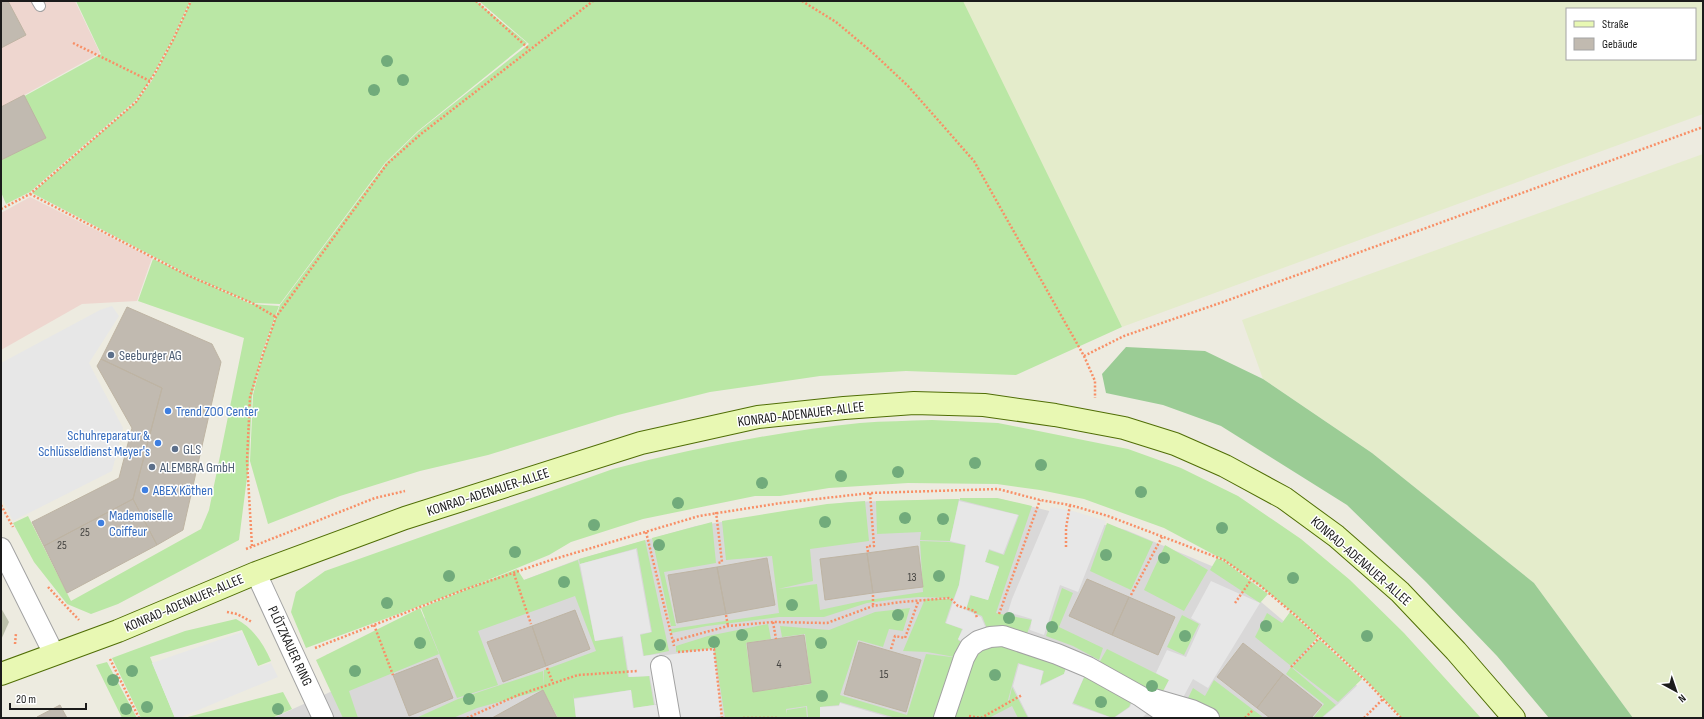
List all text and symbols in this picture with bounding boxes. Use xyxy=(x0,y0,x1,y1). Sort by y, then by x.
legend xyxy=(1566,8,1696,60)
text: Straße xyxy=(1602,17,1629,32)
text: Gebäude xyxy=(1602,37,1637,52)
place label: Seeburger AG xyxy=(119,347,182,364)
marker: Seeburger AG xyxy=(106,350,116,360)
street label: KONRAD-ADENAUER-ALLEE xyxy=(737,398,866,430)
place label: Trend ZOO Center xyxy=(176,403,258,420)
marker: Trend ZOO Center xyxy=(163,406,173,416)
place label: Schuhreparatur & Schlüsseldienst Meyer's xyxy=(38,427,150,460)
marker: Schuhreparatur & Schlüsseldienst Meyer's xyxy=(153,438,163,448)
place label: GLS xyxy=(183,441,201,458)
marker: GLS xyxy=(170,444,180,454)
place label: ALEMBRA GmbH xyxy=(159,459,235,476)
marker: ALEMBRA GmbH xyxy=(147,462,157,472)
street label: KONRAD-ADENAUER-ALLEE xyxy=(425,464,551,520)
place label: ABEX Köthen xyxy=(152,482,213,499)
marker: ABEX Köthen xyxy=(140,485,150,495)
place label: Mademoiselle Coiffeur xyxy=(109,507,173,540)
street label: KONRAD-ADENAUER-ALLEE xyxy=(1307,513,1415,609)
marker: Mademoiselle Coiffeur xyxy=(96,518,106,528)
house number: 25 xyxy=(80,525,90,540)
house number: 25 xyxy=(57,538,67,553)
street label: KONRAD-ADENAUER-ALLEE xyxy=(122,570,246,636)
house number: 13 xyxy=(907,570,917,585)
street label: PLÖTZKAUER RING xyxy=(264,603,316,689)
house number: 4 xyxy=(776,657,782,672)
house number: 15 xyxy=(879,667,889,682)
north arrow xyxy=(1656,671,1696,711)
scale bar xyxy=(10,685,86,711)
text: N xyxy=(1676,691,1689,705)
text: 20 m xyxy=(16,692,36,707)

